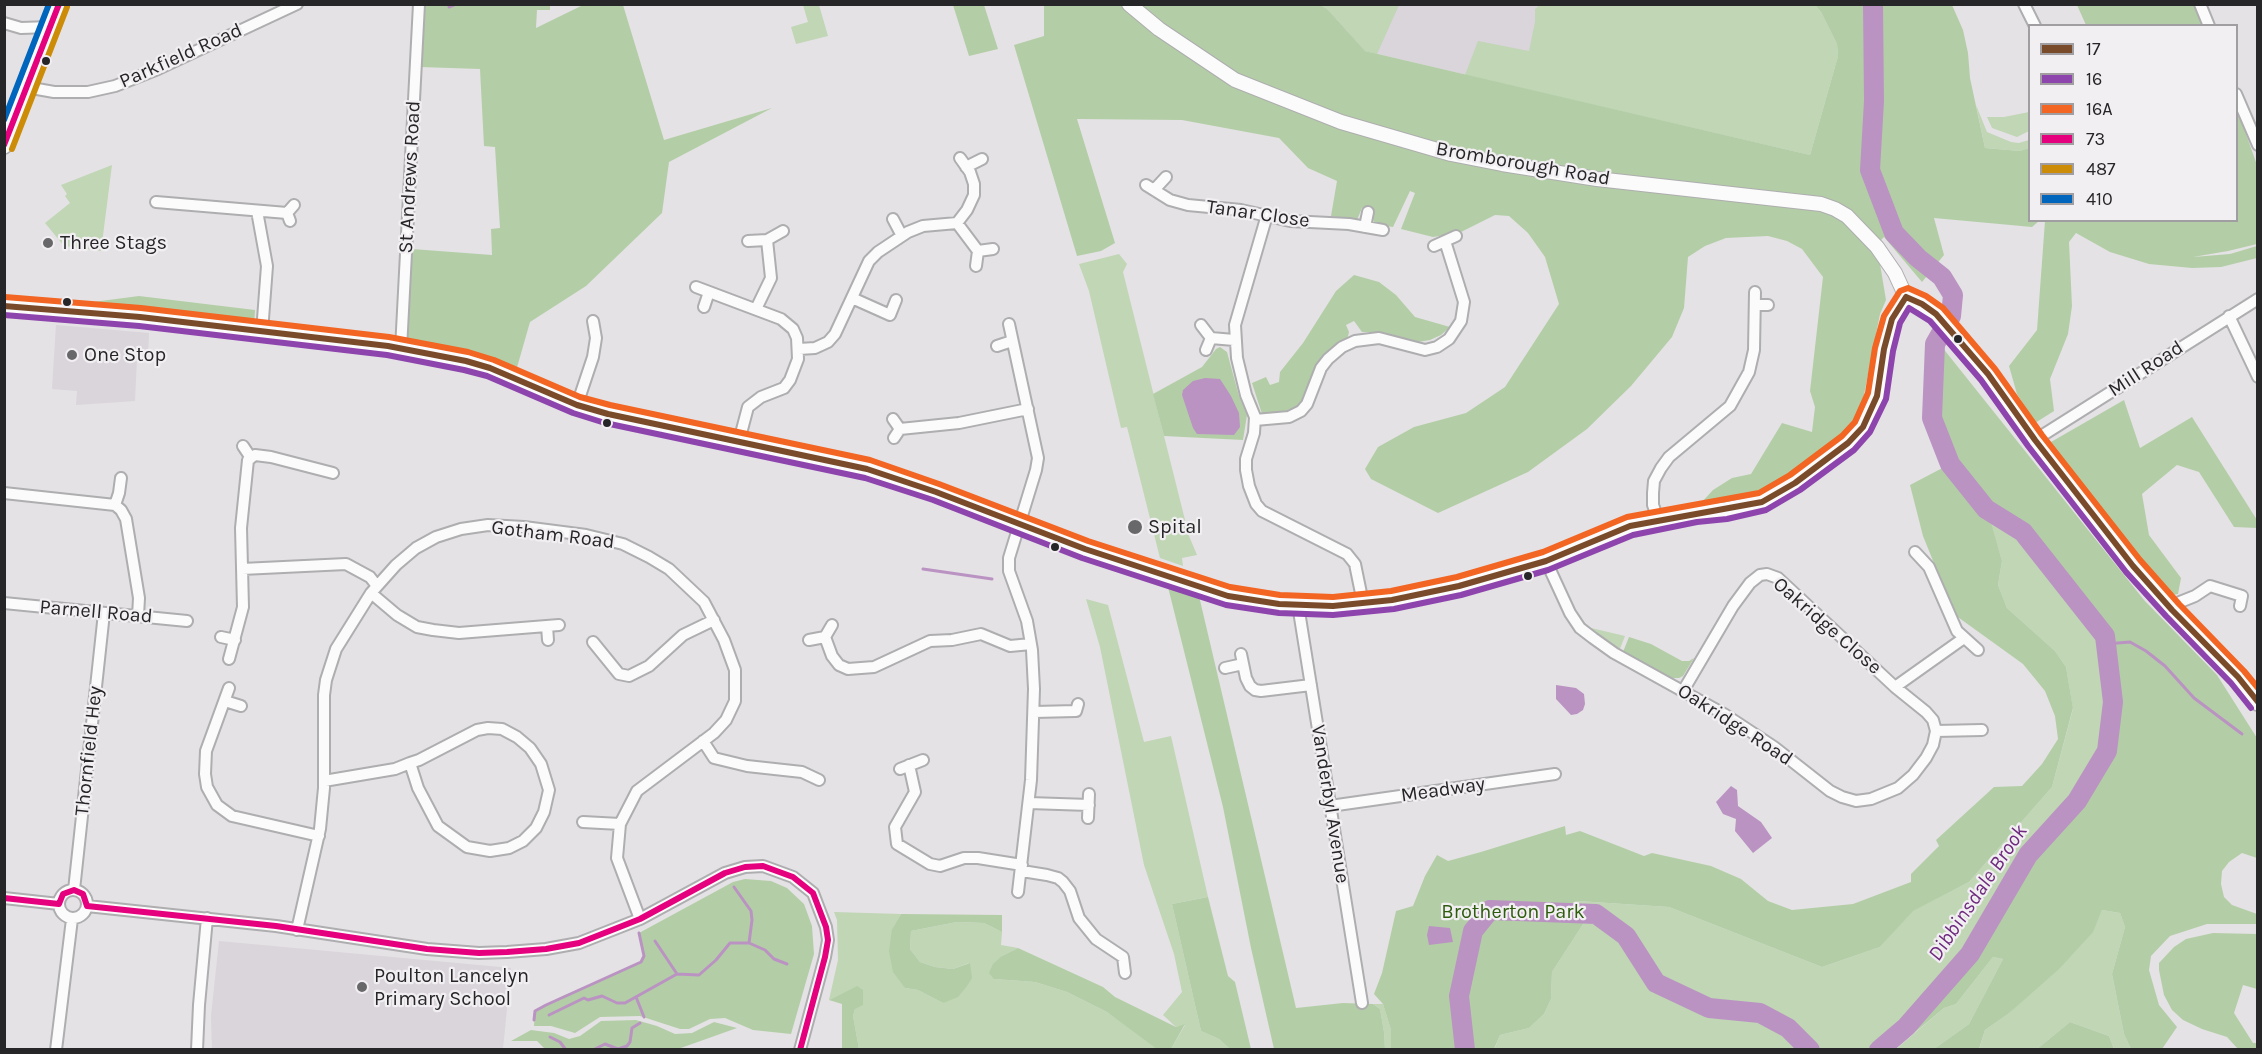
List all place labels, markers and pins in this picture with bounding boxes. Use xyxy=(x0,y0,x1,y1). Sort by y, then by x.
unlabelled marker xyxy=(40,55,52,67)
place label: Three Stags xyxy=(60,231,167,255)
marker: Three Stags xyxy=(41,236,55,250)
unlabelled marker xyxy=(61,296,73,308)
unlabelled marker xyxy=(1952,333,1964,345)
place label: One Stop xyxy=(84,343,166,367)
marker: One Stop xyxy=(65,348,79,362)
unlabelled marker xyxy=(601,417,613,429)
place label: Spital xyxy=(1148,515,1202,539)
marker: Spital xyxy=(1126,518,1144,536)
unlabelled marker xyxy=(1049,541,1061,553)
unlabelled marker xyxy=(1522,570,1534,582)
place label: Poulton Lancelyn Primary School xyxy=(374,964,529,1011)
marker: Poulton Lancelyn Primary School xyxy=(355,980,369,994)

